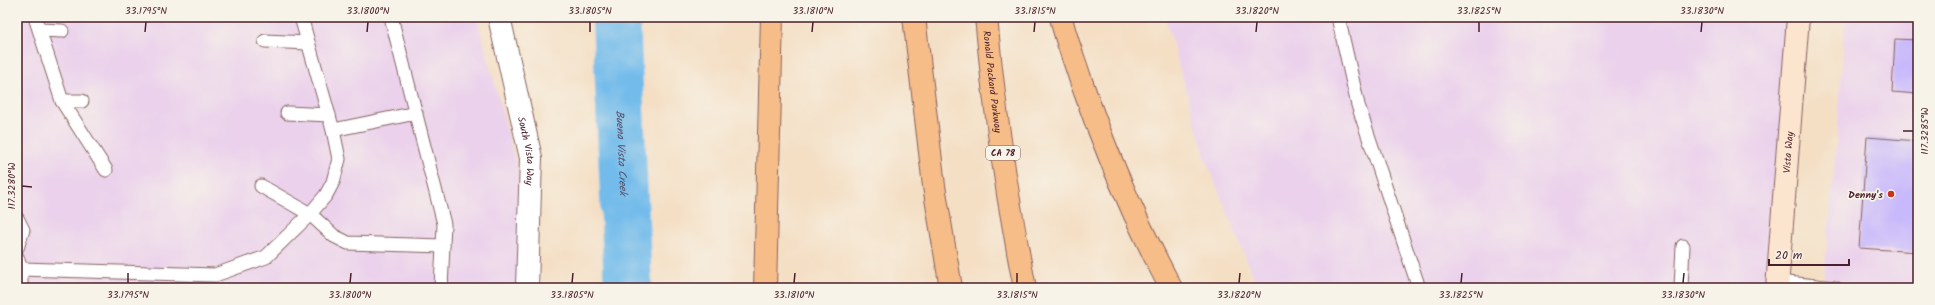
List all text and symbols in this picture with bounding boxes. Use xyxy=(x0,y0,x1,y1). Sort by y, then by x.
text: 33.1795°N xyxy=(125,3,167,19)
text: 33.1800°N xyxy=(346,3,390,19)
text: 33.1805°N xyxy=(568,3,612,19)
text: 33.1810°N xyxy=(792,3,834,19)
text: 33.1815°N xyxy=(1014,3,1056,19)
text: 33.1820°N xyxy=(1235,3,1279,19)
text: 33.1825°N xyxy=(1457,3,1501,19)
text: 33.1830°N xyxy=(1680,3,1724,19)
street label: Ronald Packard Parkway xyxy=(978,30,1006,134)
text: 117.3285°W xyxy=(1917,107,1933,155)
water label: Buena Vista Creek xyxy=(610,110,632,198)
street label: South Vista Way xyxy=(513,115,538,186)
street label: Vista Way xyxy=(1779,131,1798,174)
road number: CA 78 xyxy=(986,146,1020,160)
text: 117.3280°W xyxy=(4,162,20,210)
place label: Denny's xyxy=(1848,187,1883,203)
marker: Denny's xyxy=(1886,189,1896,199)
scale bar xyxy=(1769,241,1849,267)
text: 20 m xyxy=(1775,246,1803,265)
text: 33.1795°N xyxy=(107,287,149,303)
text: 33.1800°N xyxy=(328,287,372,303)
text: 33.1805°N xyxy=(550,287,594,303)
text: 33.1810°N xyxy=(773,287,815,303)
text: 33.1815°N xyxy=(996,287,1038,303)
text: 33.1820°N xyxy=(1217,287,1261,303)
text: 33.1825°N xyxy=(1439,287,1483,303)
text: 33.1830°N xyxy=(1661,287,1705,303)

